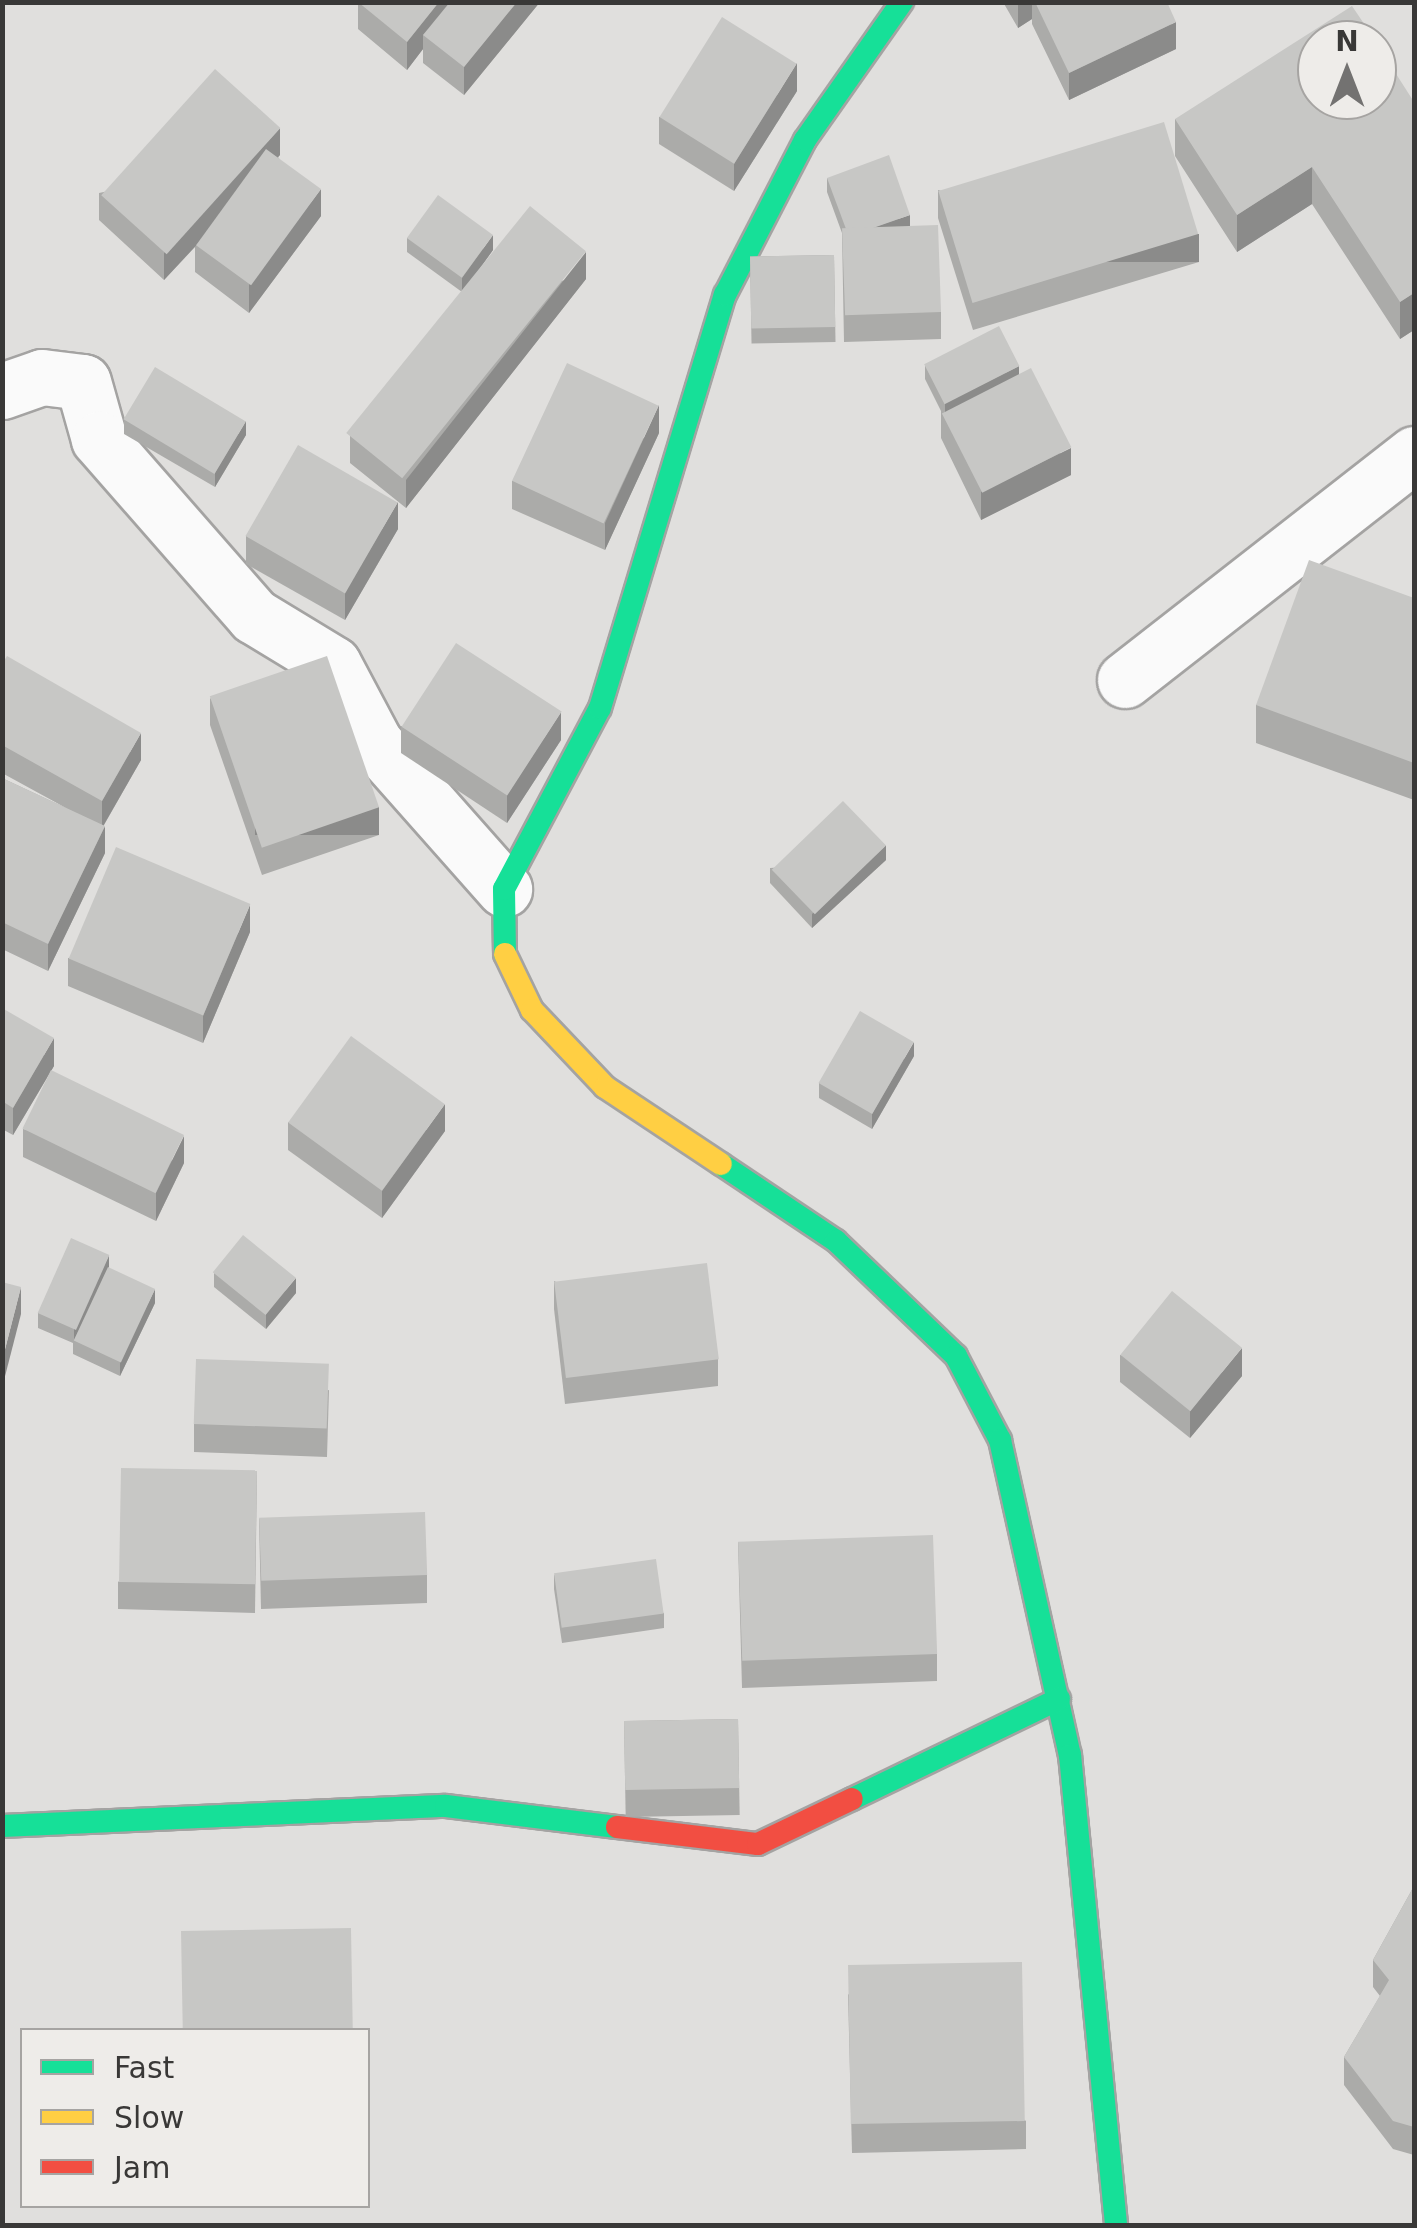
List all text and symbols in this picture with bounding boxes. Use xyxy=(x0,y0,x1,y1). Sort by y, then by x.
north arrow xyxy=(1297,20,1397,120)
text: N xyxy=(1335,25,1359,58)
legend xyxy=(20,2028,370,2208)
text: Fast xyxy=(114,2050,174,2085)
text: Slow xyxy=(114,2100,184,2135)
text: Jam xyxy=(114,2150,170,2185)

